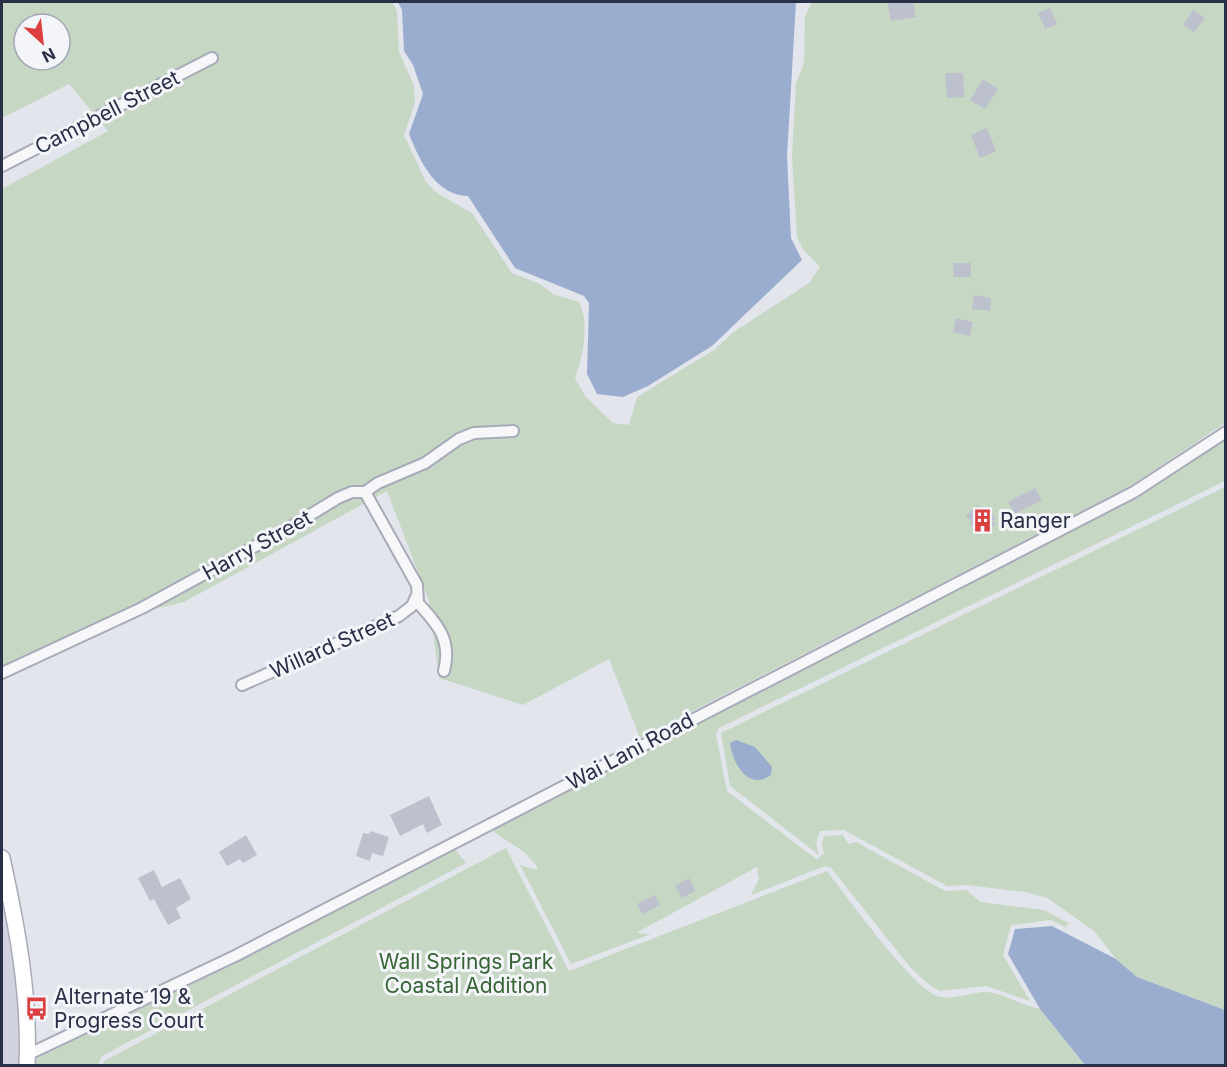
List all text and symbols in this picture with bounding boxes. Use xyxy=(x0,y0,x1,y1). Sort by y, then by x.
north arrow xyxy=(12,12,72,72)
text: N xyxy=(39,44,59,67)
street label: Campbell Street xyxy=(31,65,184,159)
street label: Harry Street xyxy=(198,505,316,585)
building icon: Ranger xyxy=(969,507,995,533)
place label: Ranger xyxy=(1000,508,1071,533)
street label: Willard Street xyxy=(266,606,398,684)
street label: Wai Lani Road xyxy=(562,707,698,795)
park label: Wall Springs Park Coastal Addition xyxy=(379,949,554,998)
place label: Alternate 19 & Progress Court xyxy=(54,984,204,1033)
bus stop icon: Alternate 19 & Progress Court xyxy=(23,995,49,1021)

